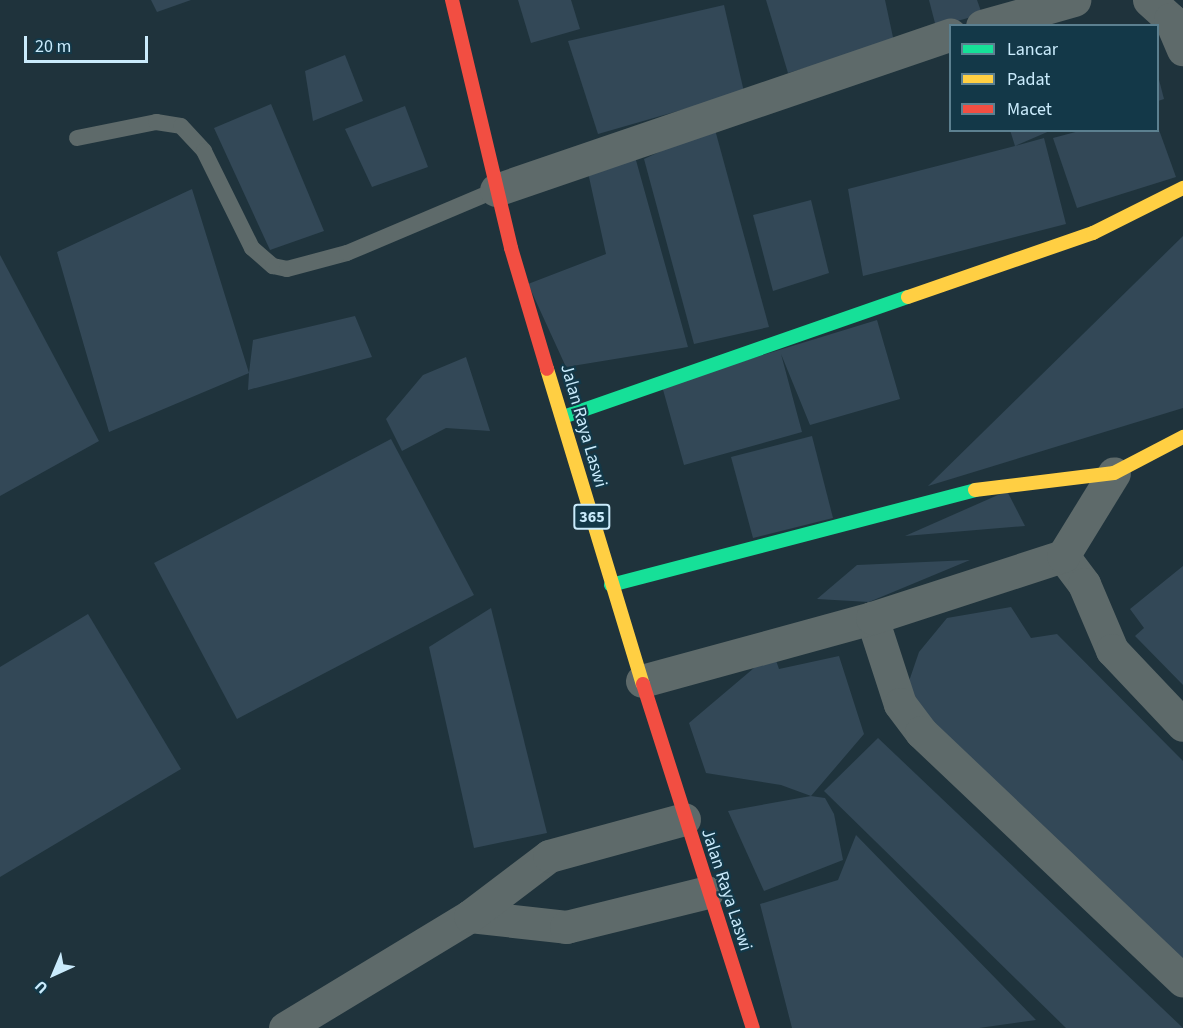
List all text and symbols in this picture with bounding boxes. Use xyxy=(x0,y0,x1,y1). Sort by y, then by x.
scale bar xyxy=(27,24,152,62)
legend xyxy=(949,24,1159,132)
text: 20 m xyxy=(35,34,71,59)
text: Lancar xyxy=(1007,37,1058,62)
text: Padat xyxy=(1007,67,1050,92)
text: Macet xyxy=(1007,97,1052,122)
street label: Jalan Raya Laswi xyxy=(555,362,611,490)
road number: 365 xyxy=(572,504,612,530)
street label: Jalan Raya Laswi xyxy=(696,826,756,954)
north arrow xyxy=(24,944,84,1004)
text: U xyxy=(30,975,53,999)

